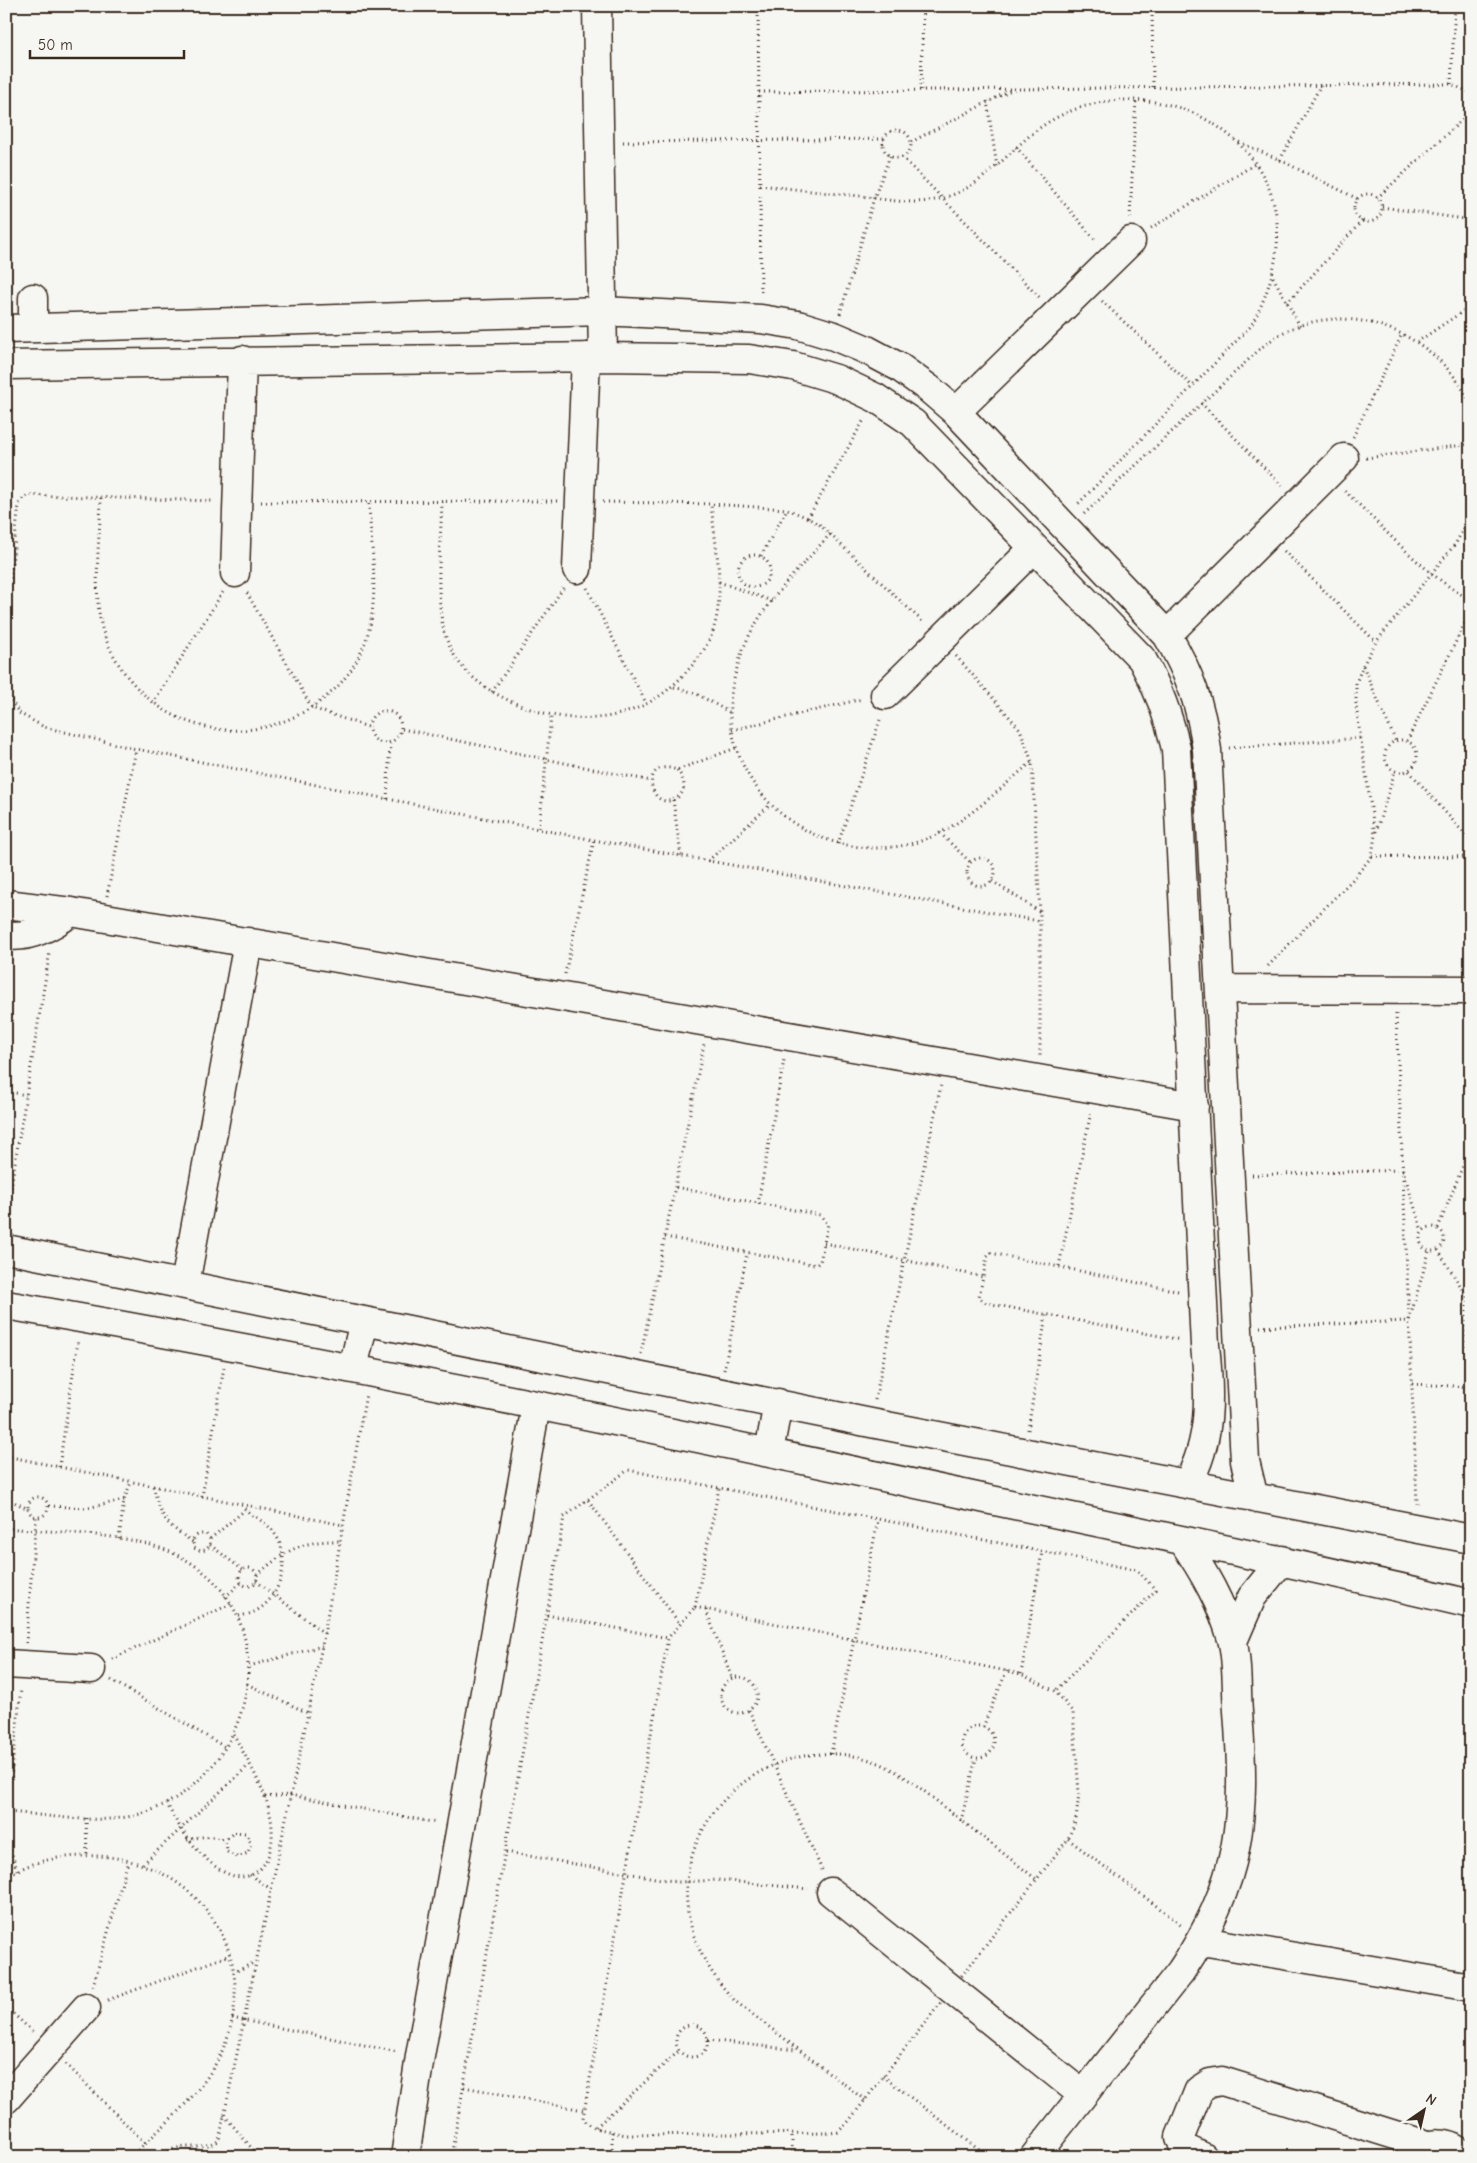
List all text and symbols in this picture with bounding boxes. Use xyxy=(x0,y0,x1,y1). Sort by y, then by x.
scale bar xyxy=(30,28,184,60)
text: 50 m xyxy=(38,36,73,54)
north arrow xyxy=(1400,2086,1450,2136)
text: N xyxy=(1422,2090,1440,2109)

